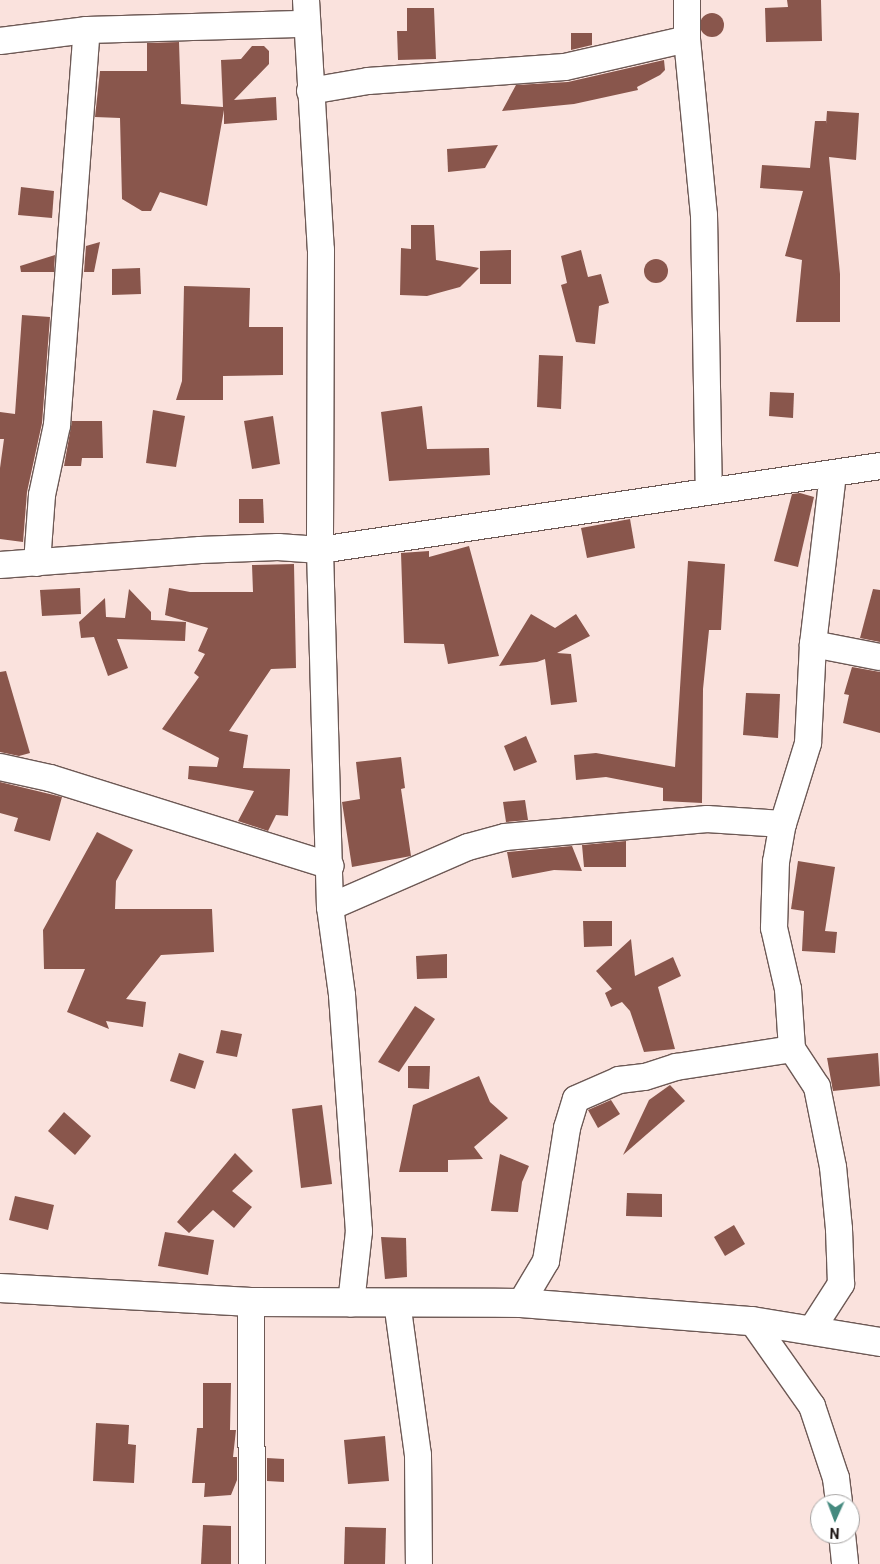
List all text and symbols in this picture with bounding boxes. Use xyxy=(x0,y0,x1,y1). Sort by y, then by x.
north arrow xyxy=(810,1494,860,1544)
text: N xyxy=(829,1525,840,1541)

